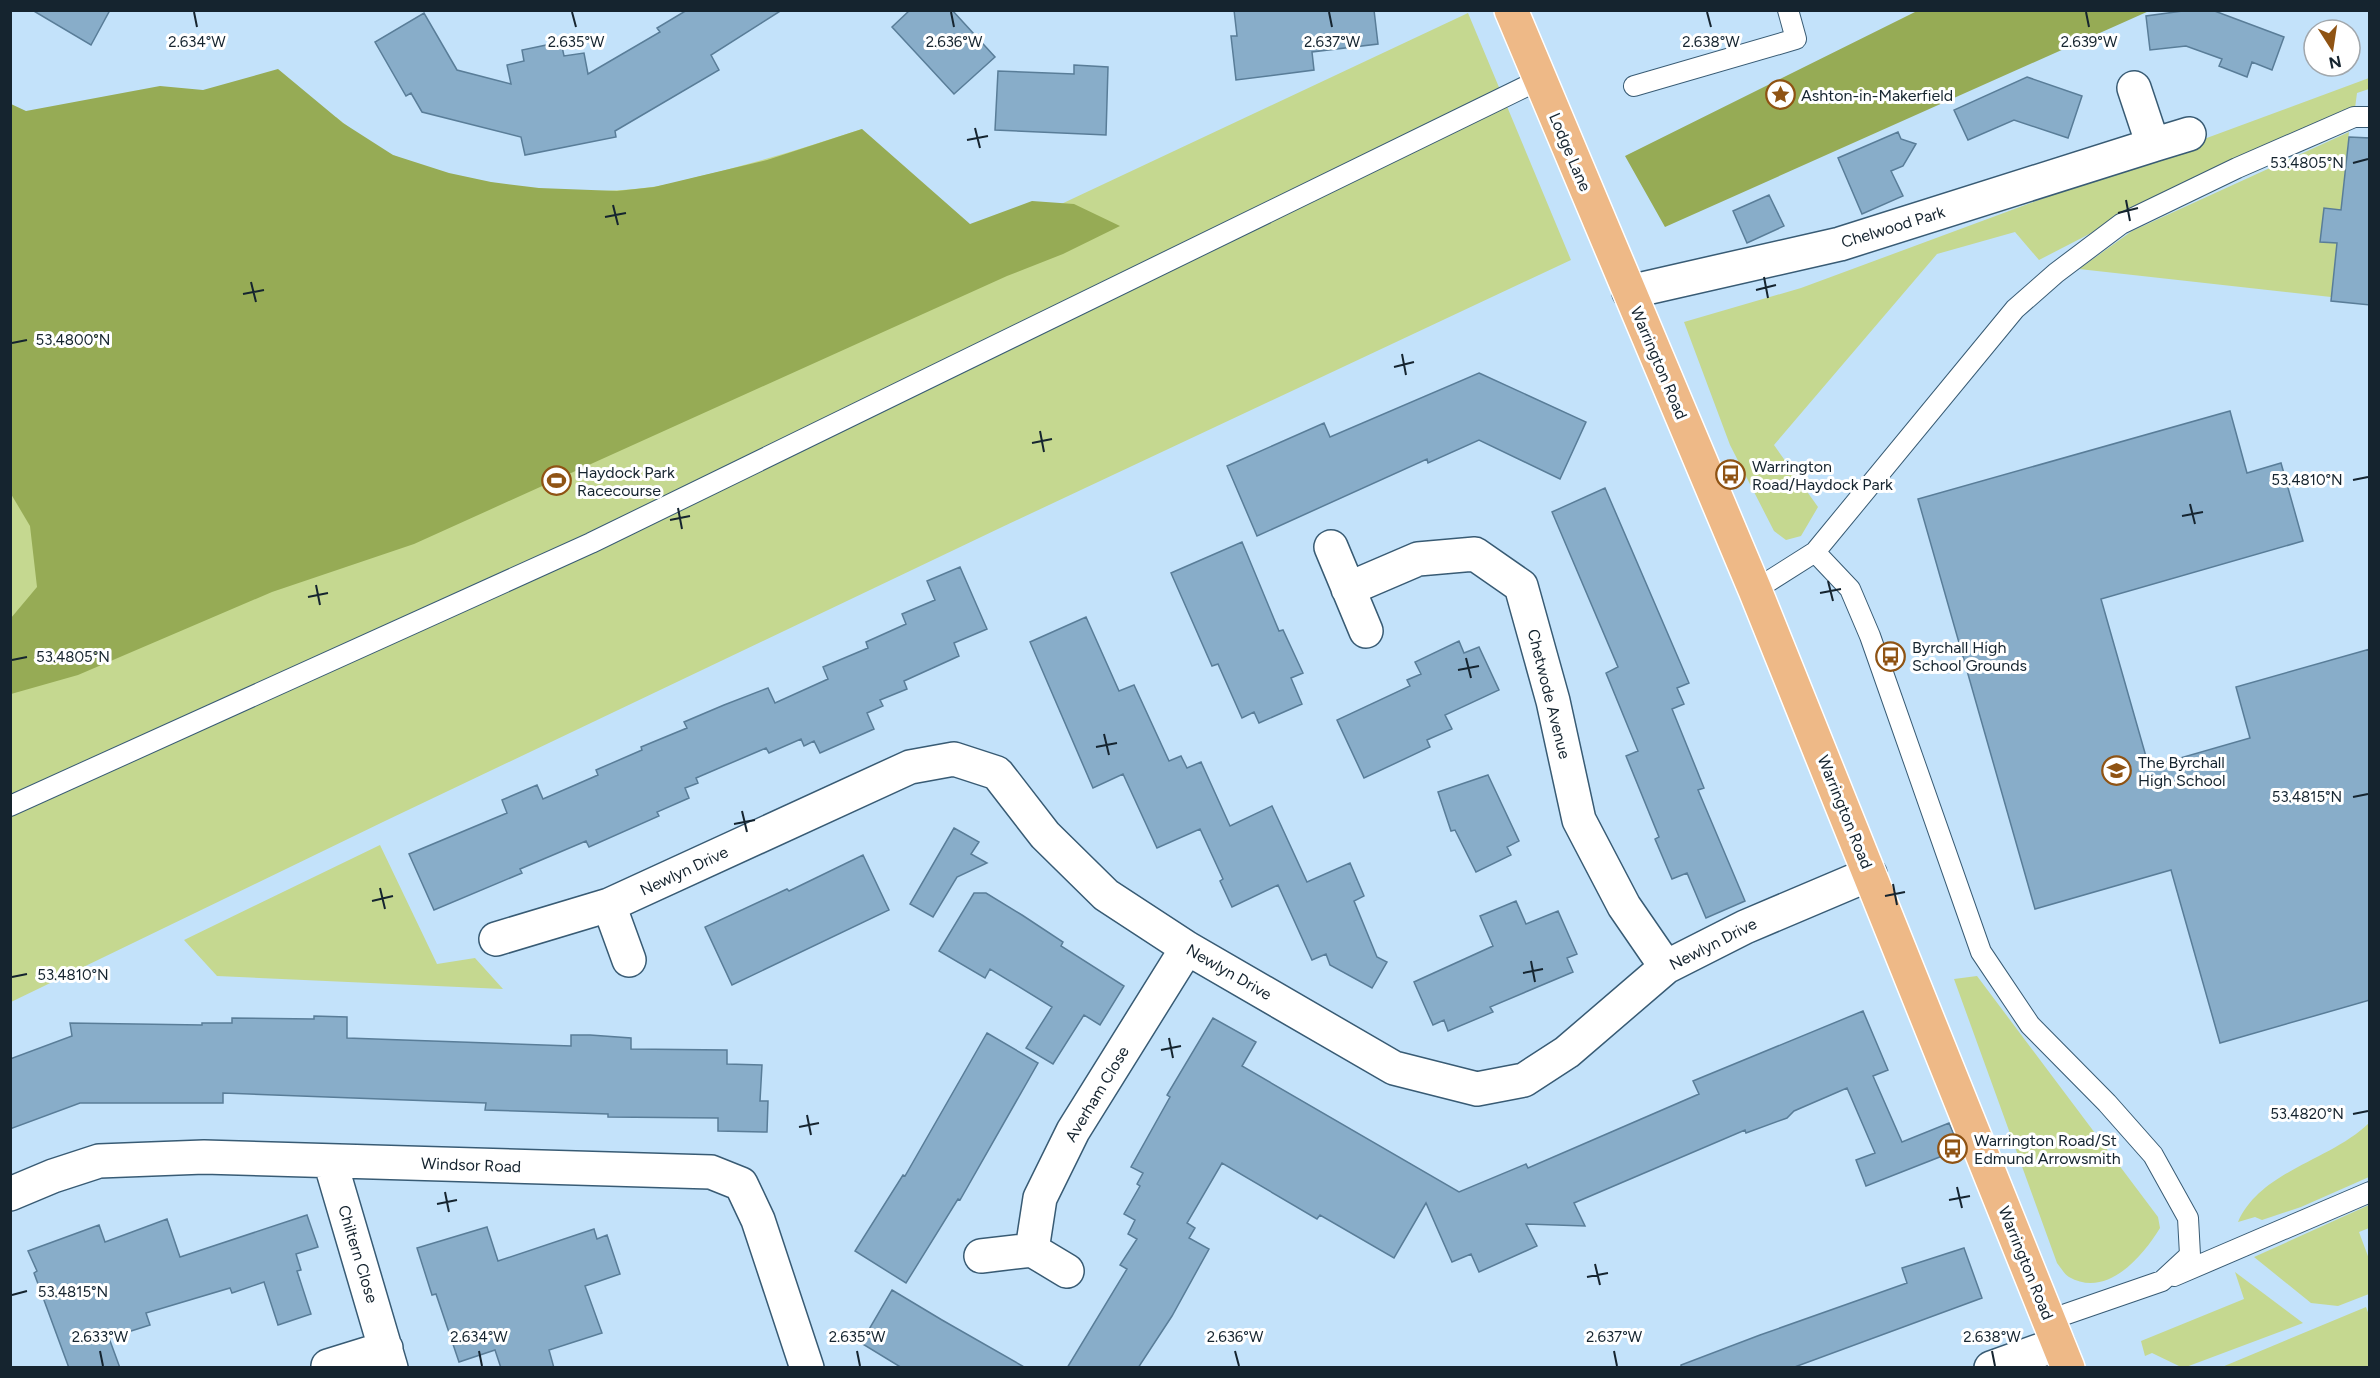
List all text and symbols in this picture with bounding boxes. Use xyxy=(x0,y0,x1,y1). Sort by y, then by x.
north arrow xyxy=(2302,18,2362,78)
text: 2.634°W xyxy=(168,33,226,51)
text: 2.635°W xyxy=(548,33,605,51)
text: 2.636°W xyxy=(926,33,983,51)
text: 2.637°W xyxy=(1304,33,1361,51)
text: 2.638°W xyxy=(1682,33,1740,51)
text: 2.639°W xyxy=(2061,33,2118,51)
text: N xyxy=(2327,52,2343,73)
place icon: Ashton-in-Makerfield xyxy=(1764,79,1796,111)
place label: Ashton-in-Makerfield xyxy=(1801,86,1953,105)
street label: Lodge Lane xyxy=(1545,110,1595,194)
text: 53.4805°N xyxy=(2270,154,2344,172)
street label: Chelwood Park xyxy=(1839,202,1947,252)
street label: Warrington Road xyxy=(1627,304,1691,422)
text: 53.4800°N xyxy=(36,331,110,349)
place label: Warrington Road/Haydock Park xyxy=(1752,457,1893,494)
bus stop icon: Warrington Road/Haydock Park xyxy=(1715,459,1747,491)
place label: Haydock Park Racecourse xyxy=(577,463,675,500)
sports icon: Haydock Park Racecourse xyxy=(540,465,572,497)
text: 53.4810°N xyxy=(2271,471,2343,489)
street label: Chetwode Avenue xyxy=(1524,627,1574,761)
place label: Byrchall High School Grounds xyxy=(1912,638,2027,675)
bus stop icon: Byrchall High School Grounds xyxy=(1875,640,1907,672)
text: 53.4805°N xyxy=(36,648,110,666)
street label: Warrington Road xyxy=(1814,752,1876,872)
place label: The Byrchall High School xyxy=(2138,753,2226,790)
school or university icon: The Byrchall High School xyxy=(2101,755,2133,787)
text: 53.4815°N xyxy=(2272,788,2342,806)
street label: Newlyn Drive xyxy=(637,842,731,900)
street label: Newlyn Drive xyxy=(1666,914,1760,974)
street label: Newlyn Drive xyxy=(1183,940,1275,1004)
text: 53.4810°N xyxy=(37,966,109,984)
street label: Averham Close xyxy=(1061,1043,1133,1145)
text: 53.4820°N xyxy=(2270,1105,2344,1123)
place label: Warrington Road/St Edmund Arrowsmith xyxy=(1974,1131,2121,1168)
bus stop icon: Warrington Road/St Edmund Arrowsmith xyxy=(1937,1133,1969,1165)
street label: Windsor Road xyxy=(421,1154,521,1176)
street label: Chiltern Close xyxy=(334,1203,382,1305)
street label: Warrington Road xyxy=(1995,1203,2057,1323)
text: 53.4815°N xyxy=(38,1283,108,1301)
text: 2.633°W xyxy=(72,1328,129,1346)
text: 2.634°W xyxy=(450,1328,508,1346)
text: 2.635°W xyxy=(829,1328,886,1346)
text: 2.636°W xyxy=(1207,1328,1264,1346)
text: 2.637°W xyxy=(1586,1328,1643,1346)
text: 2.638°W xyxy=(1963,1328,2021,1346)

